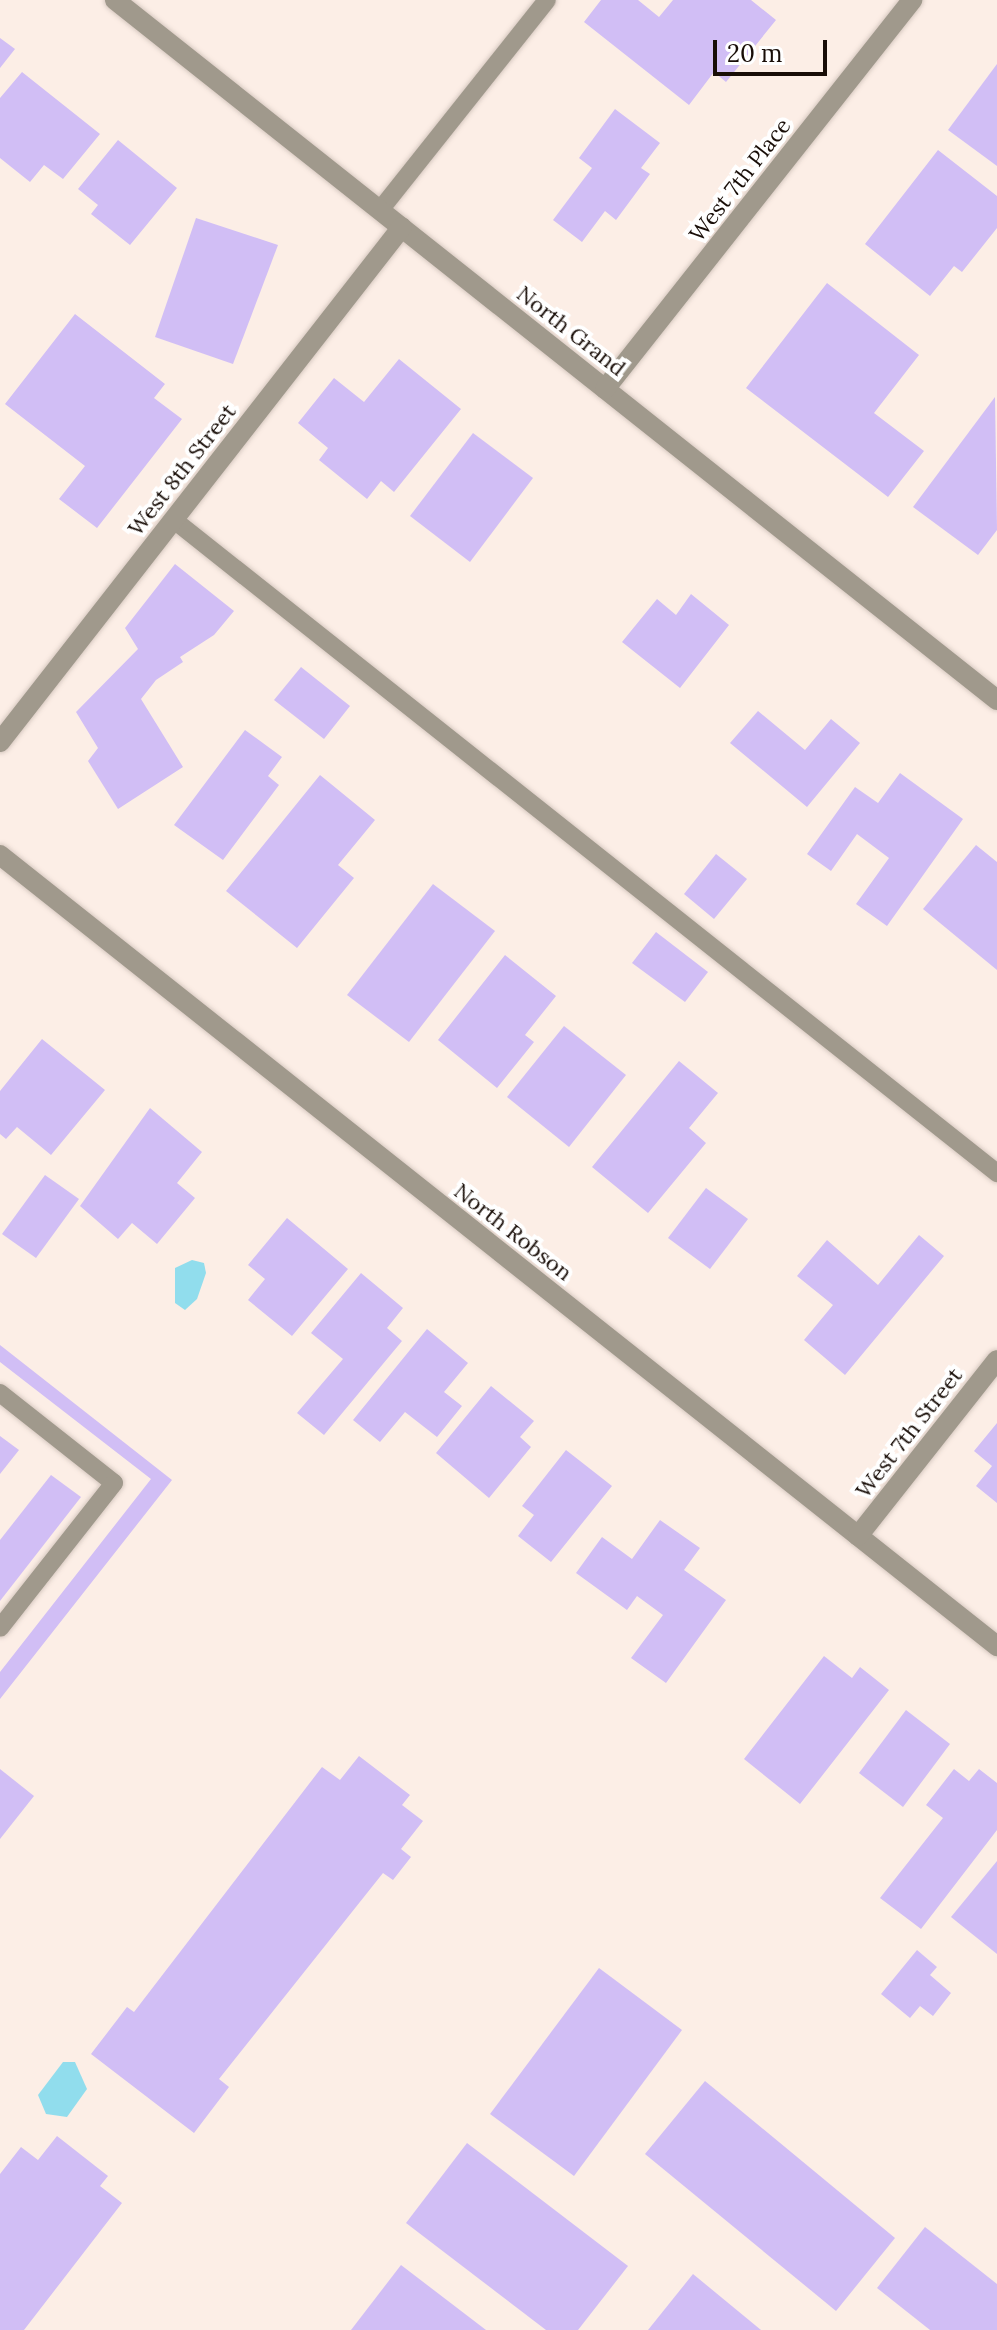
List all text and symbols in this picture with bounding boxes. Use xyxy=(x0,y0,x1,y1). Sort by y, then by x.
scale bar xyxy=(717,24,831,74)
text: 20 m xyxy=(727,38,783,69)
street label: West 7th Place xyxy=(684,113,796,247)
street label: North Grand xyxy=(511,280,631,382)
street label: West 8th Street xyxy=(122,399,242,541)
street label: North Robson xyxy=(449,1178,577,1286)
street label: West 7th Street xyxy=(850,1363,968,1503)

